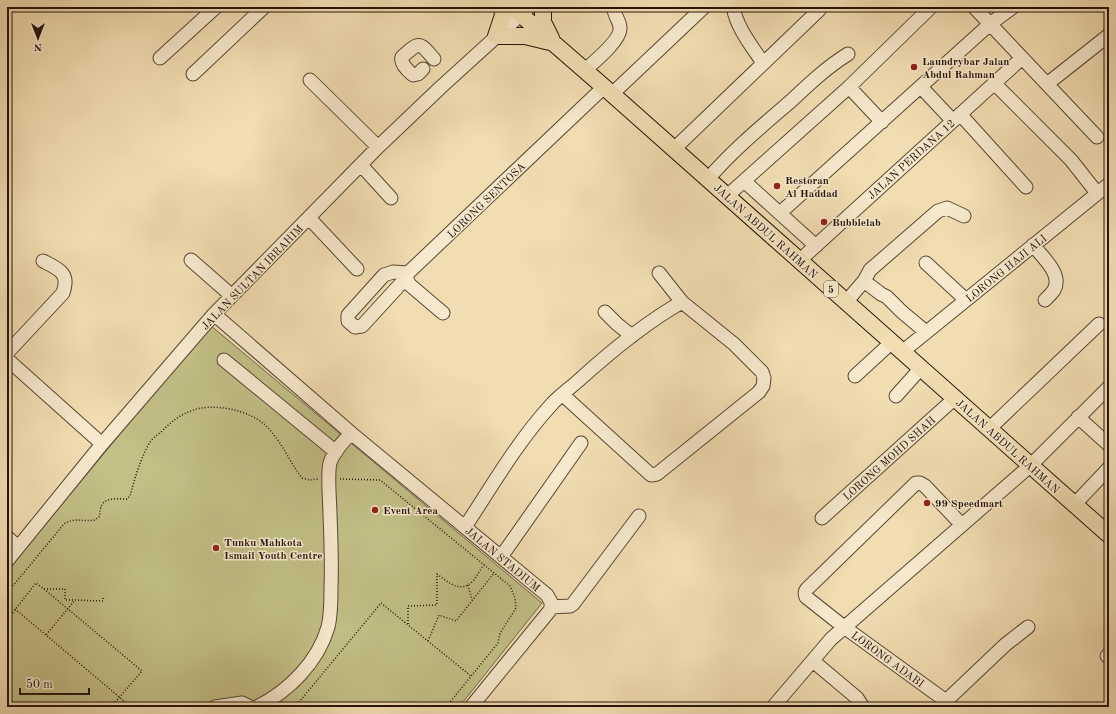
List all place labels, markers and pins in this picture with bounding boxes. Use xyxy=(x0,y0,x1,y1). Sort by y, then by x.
place label: Laundrybar Jalan Abdul Rahman xyxy=(922,57,1009,81)
marker: Laundrybar Jalan Abdul Rahman xyxy=(909,62,919,72)
place label: Restoran Al Haddad xyxy=(785,176,838,200)
marker: Restoran Al Haddad xyxy=(772,181,782,191)
marker: Bubblelab xyxy=(819,217,829,227)
place label: Bubblelab xyxy=(832,218,881,229)
marker: 99 Speedmart xyxy=(922,498,932,508)
place label: 99 Speedmart xyxy=(935,499,1003,510)
marker: Event Area xyxy=(370,505,380,515)
place label: Event Area xyxy=(383,506,438,517)
place label: Tunku Mahkota Ismail Youth Centre xyxy=(224,538,322,562)
marker: Tunku Mahkota Ismail Youth Centre xyxy=(211,543,221,553)

